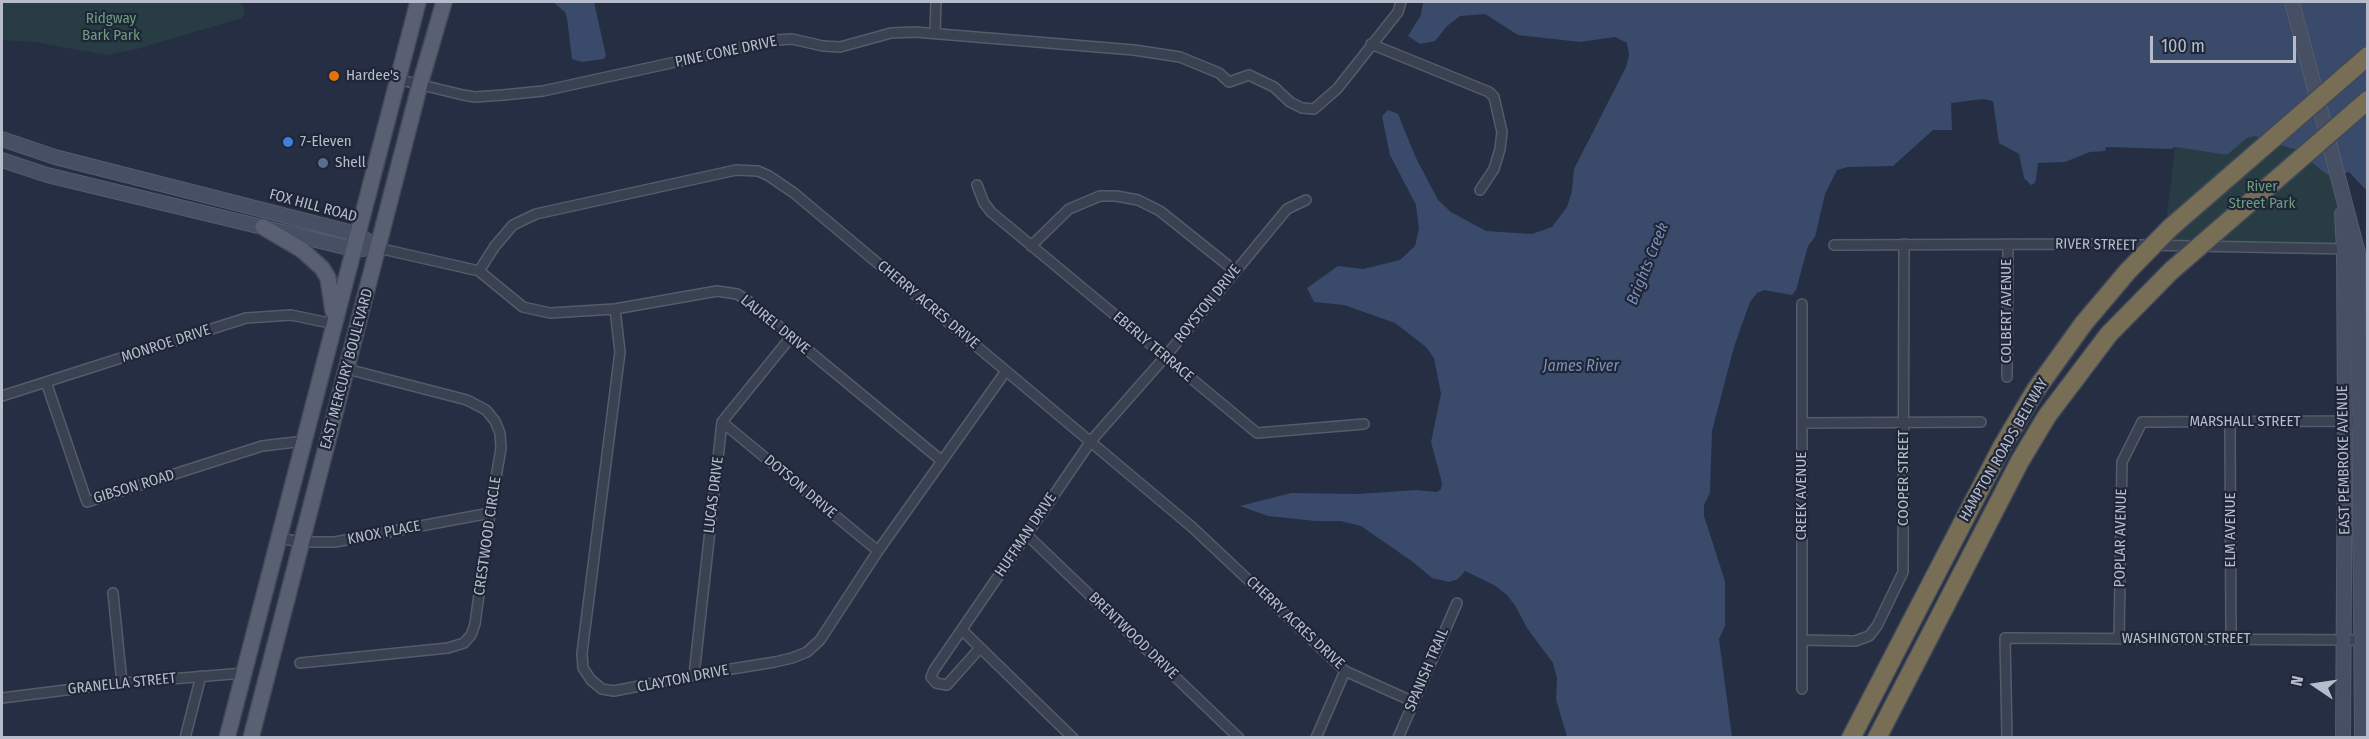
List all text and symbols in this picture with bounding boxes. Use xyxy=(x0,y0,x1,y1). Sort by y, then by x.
park label: Ridgway Bark Park xyxy=(82,10,140,45)
scale bar xyxy=(2153,24,2298,62)
street label: PINE CONE DRIVE xyxy=(674,32,778,72)
text: 100 m xyxy=(2161,35,2205,57)
place label: Hardee's xyxy=(346,67,399,85)
marker: Hardee's xyxy=(327,69,341,83)
place label: 7-Eleven xyxy=(300,133,352,151)
marker: 7-Eleven xyxy=(281,135,295,149)
place label: Shell xyxy=(335,154,366,172)
marker: Shell xyxy=(316,156,330,170)
park label: River Street Park xyxy=(2228,178,2296,213)
street label: FOX HILL ROAD xyxy=(267,186,359,226)
water label: Brights Creek xyxy=(1623,220,1673,308)
street label: RIVER STREET xyxy=(2055,235,2137,255)
street label: CHERRY ACRES DRIVE xyxy=(873,257,983,353)
street label: COLBERT AVENUE xyxy=(1998,259,2016,363)
street label: ROYSTON DRIVE xyxy=(1171,261,1245,347)
street label: EAST MERCURY BOULEVARD xyxy=(317,287,377,451)
street label: LAUREL DRIVE xyxy=(737,292,813,358)
street label: EBERLY TERRACE xyxy=(1109,308,1197,386)
street label: MONROE DRIVE xyxy=(119,321,213,367)
water label: James River xyxy=(1543,357,1619,377)
street label: HAMPTON ROADS BELTWAY xyxy=(1956,375,2052,525)
street label: EAST PEMBROKE AVENUE xyxy=(2334,385,2354,535)
street label: MARSHALL STREET xyxy=(2189,413,2301,431)
street label: COOPER STREET xyxy=(1895,430,1913,526)
street label: DOTSON DRIVE xyxy=(760,451,840,523)
street label: CREEK AVENUE xyxy=(1793,452,1811,540)
street label: LUCAS DRIVE xyxy=(700,456,728,534)
street label: GIBSON ROAD xyxy=(91,466,177,508)
street label: CRESTWOOD CIRCLE xyxy=(471,475,505,597)
street label: POPLAR AVENUE xyxy=(2111,489,2131,587)
street label: HUFFMAN DRIVE xyxy=(991,490,1061,580)
street label: ELM AVENUE xyxy=(2222,492,2240,568)
street label: KNOX PLACE xyxy=(346,517,422,549)
street label: CHERRY ACRES DRIVE xyxy=(1242,573,1348,673)
street label: BRENTWOOD DRIVE xyxy=(1085,589,1181,683)
street label: SPANISH TRAIL xyxy=(1401,626,1453,714)
street label: WASHINGTON STREET xyxy=(2122,630,2250,648)
north arrow xyxy=(2285,655,2345,715)
street label: CLAYTON DRIVE xyxy=(636,661,730,697)
street label: GRANELLA STREET xyxy=(67,669,177,699)
text: N xyxy=(2287,674,2307,688)

